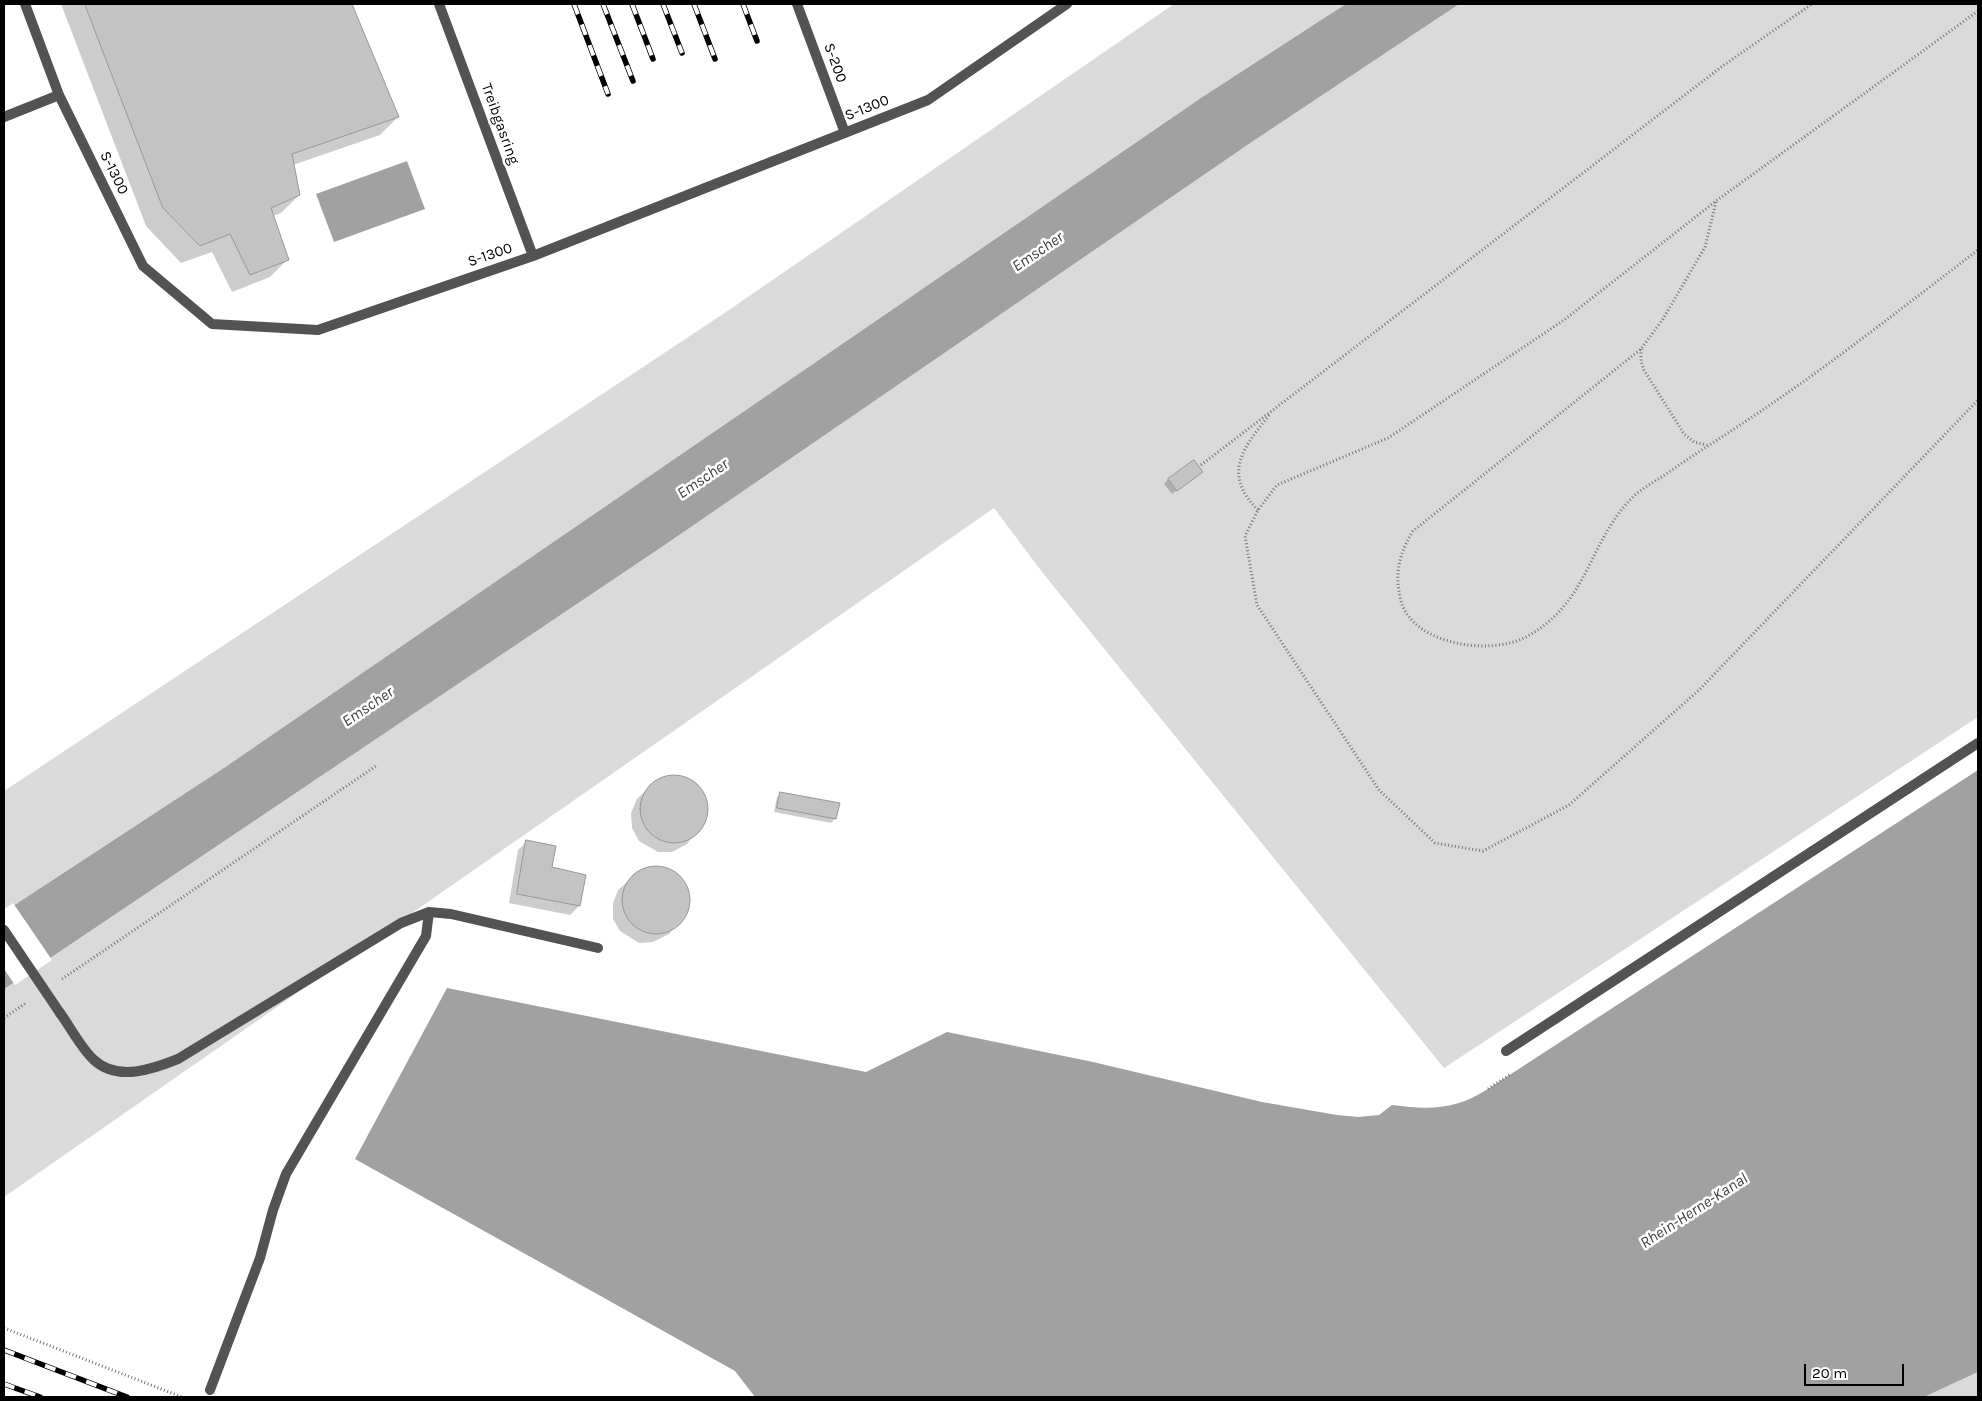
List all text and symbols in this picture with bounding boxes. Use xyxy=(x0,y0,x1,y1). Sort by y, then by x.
street label: S-200 xyxy=(820,41,850,85)
street label: Treibgasring xyxy=(477,81,523,167)
street label: S-1300 xyxy=(842,91,892,125)
street label: S-1300 xyxy=(96,148,132,198)
water label: Emscher xyxy=(1009,228,1067,276)
street label: S-1300 xyxy=(465,239,515,271)
water label: Emscher xyxy=(674,455,732,503)
water label: Emscher xyxy=(339,683,397,731)
water label: Rhein-Herne-Kanal xyxy=(1637,1169,1751,1253)
scale bar xyxy=(1807,1354,1907,1386)
text: 20 m xyxy=(1812,1364,1847,1382)

